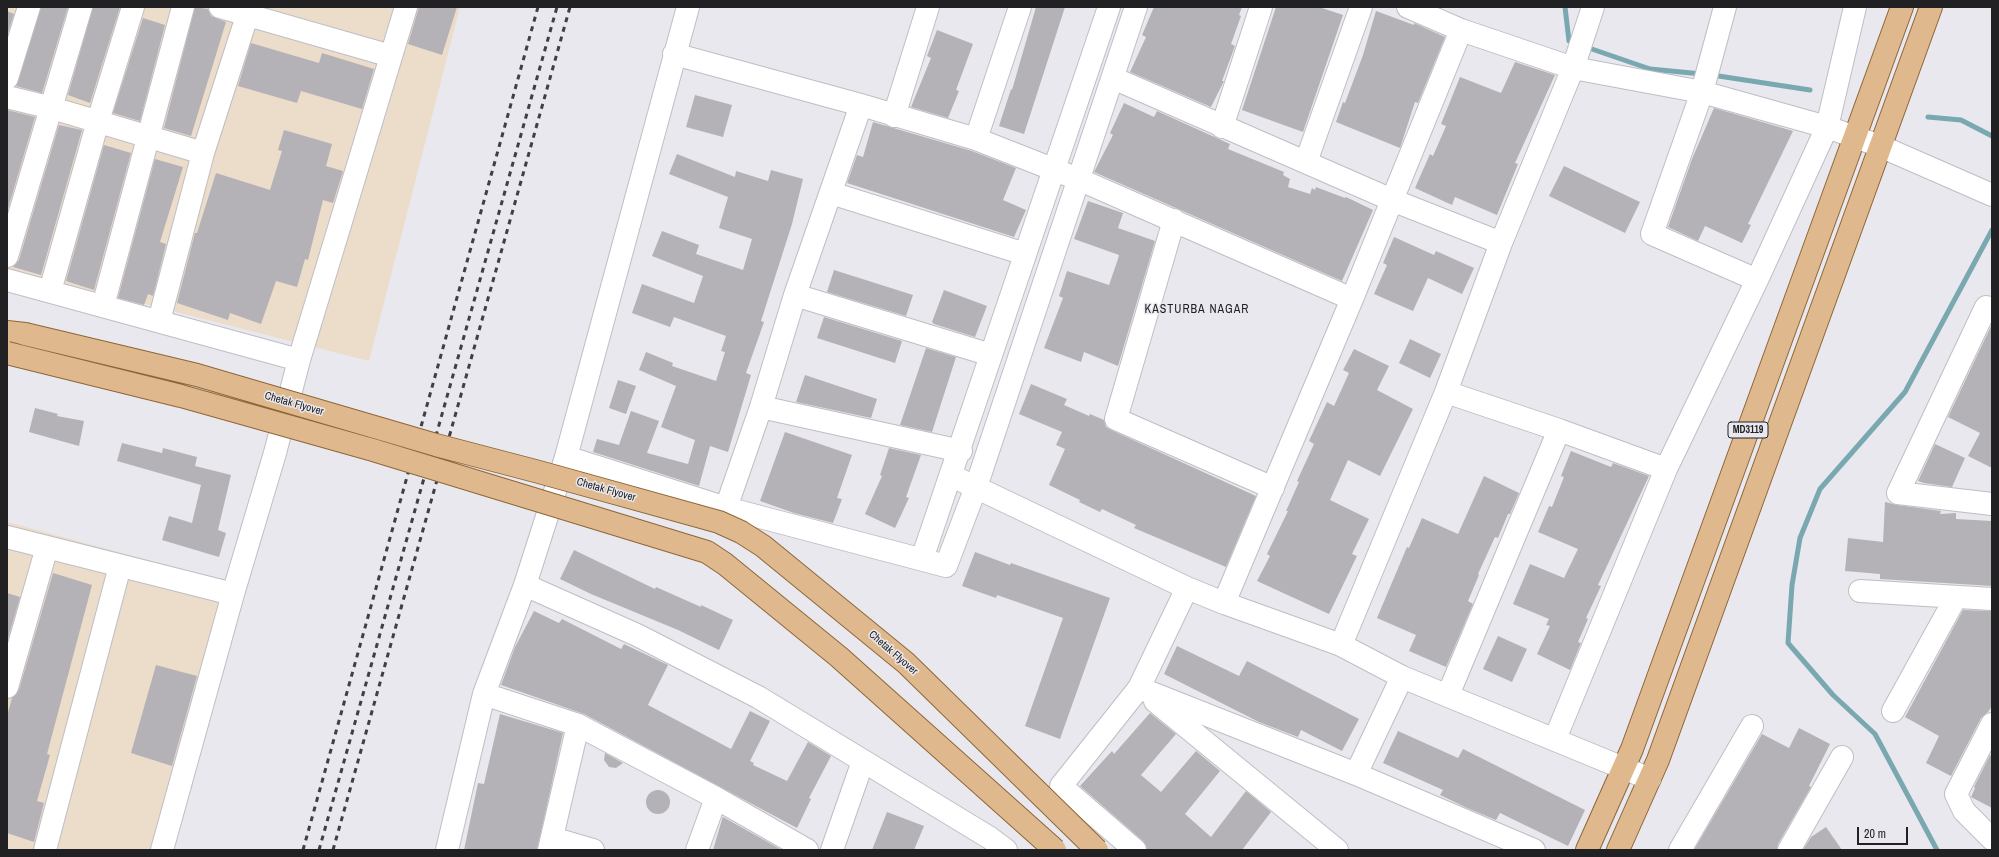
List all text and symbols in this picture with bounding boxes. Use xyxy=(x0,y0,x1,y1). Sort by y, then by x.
district label: KASTURBA NAGAR xyxy=(1145,303,1249,317)
street label: Chetak Flyover xyxy=(263,389,325,419)
road number: MD3119 xyxy=(1728,422,1768,438)
street label: Chetak Flyover xyxy=(575,475,637,505)
street label: Chetak Flyover xyxy=(866,628,920,678)
scale bar xyxy=(1859,819,1910,845)
text: 20 m xyxy=(1864,826,1886,842)

